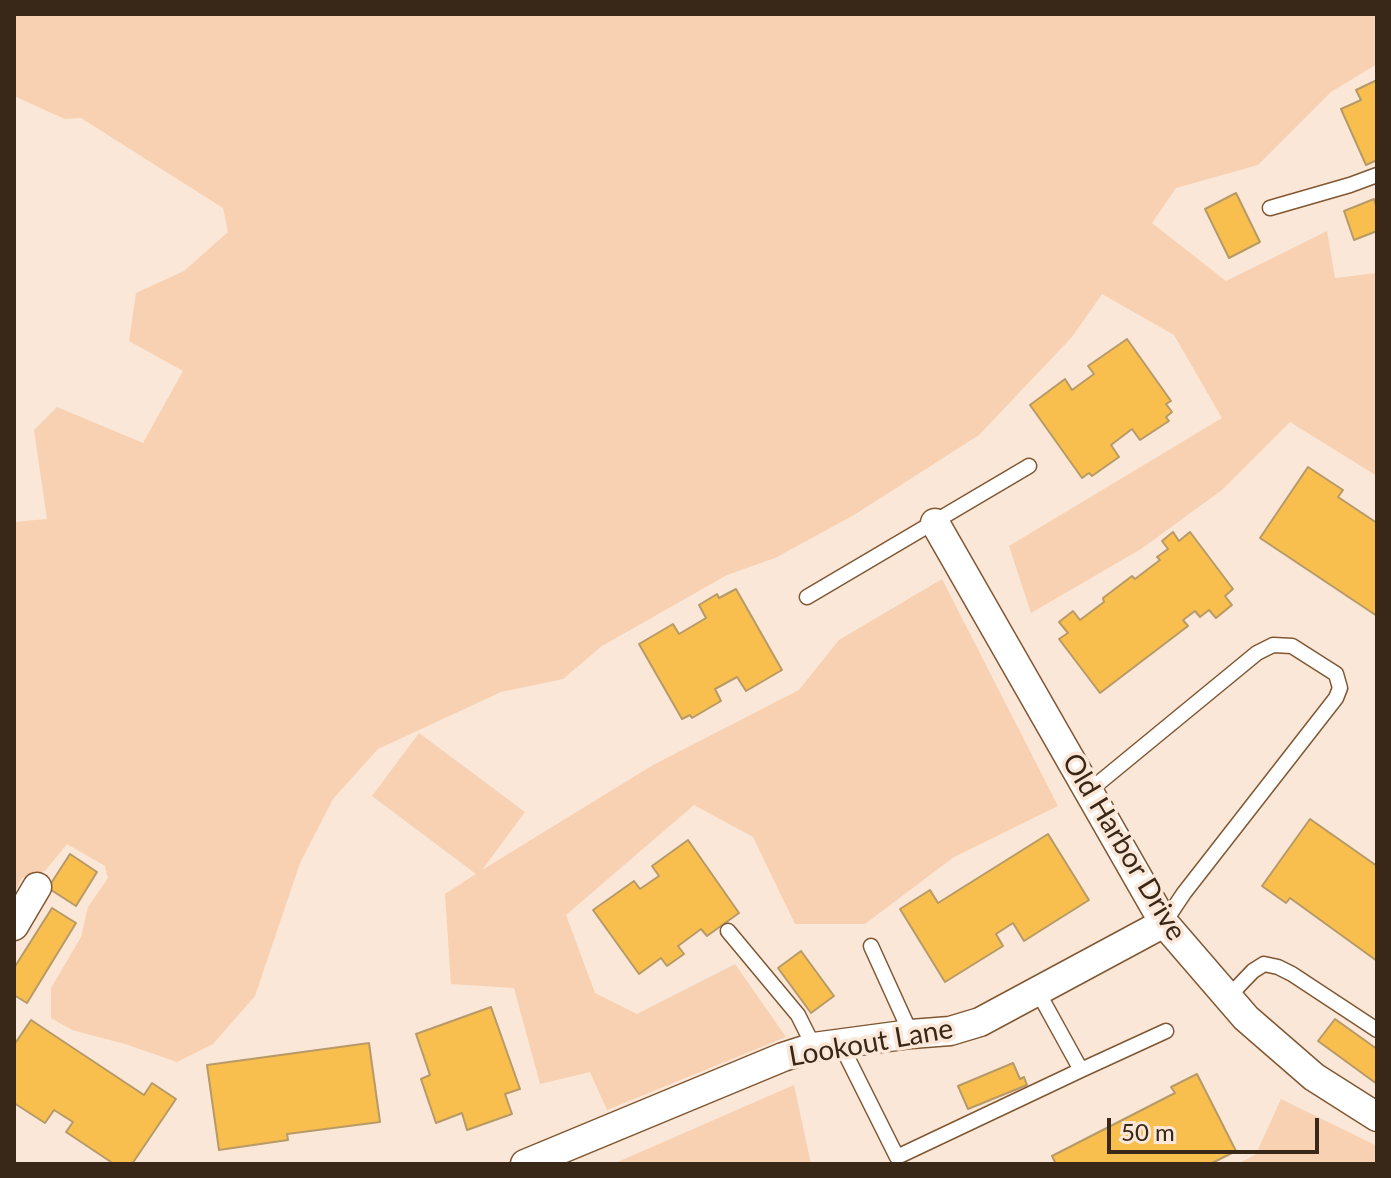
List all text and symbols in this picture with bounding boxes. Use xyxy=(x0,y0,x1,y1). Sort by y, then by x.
street label: Old Harbor Drive xyxy=(1055,747,1193,947)
street label: Lookout Lane xyxy=(786,1012,956,1074)
scale bar xyxy=(1111,1102,1323,1152)
text: 50 m xyxy=(1121,1117,1175,1146)

